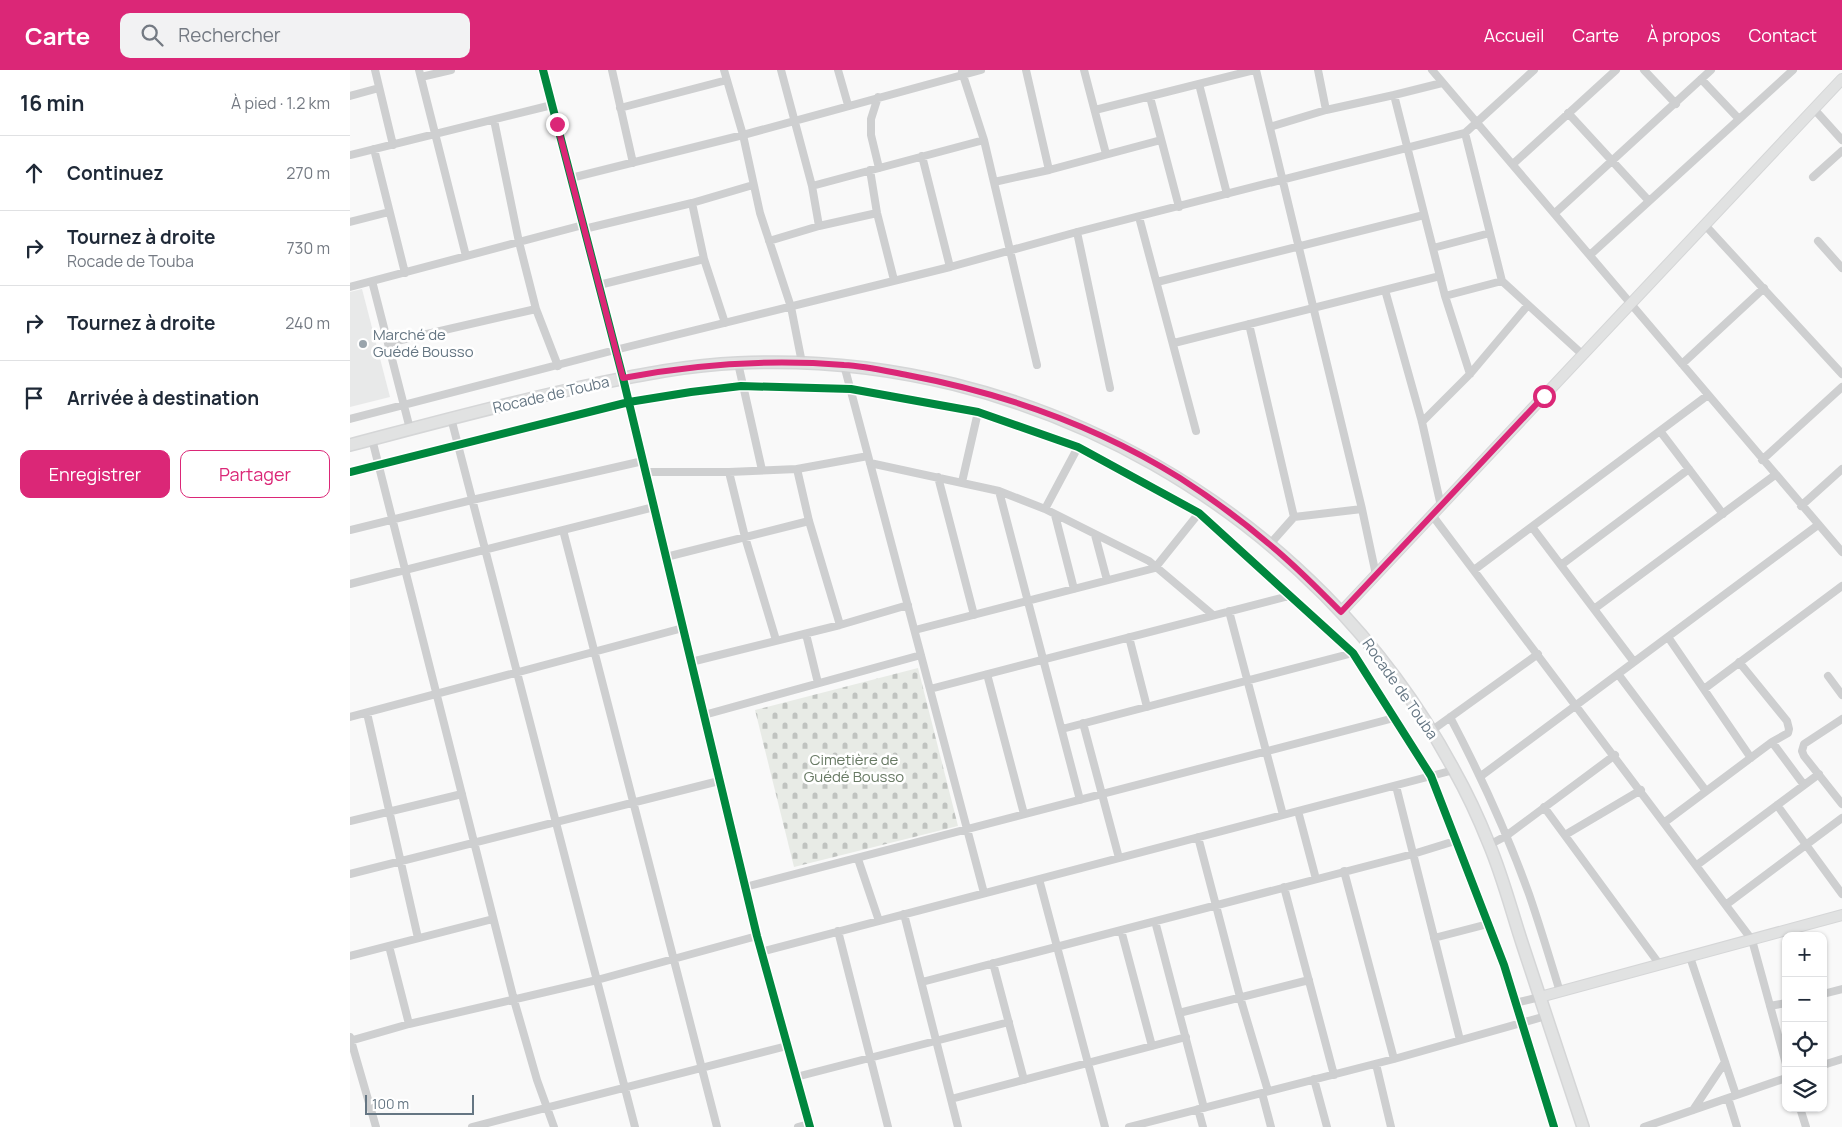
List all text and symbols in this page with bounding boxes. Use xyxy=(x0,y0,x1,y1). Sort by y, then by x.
search box xyxy=(120,13,470,58)
text: Carte xyxy=(25,19,90,52)
icon: search xyxy=(138,21,166,49)
text: Rechercher xyxy=(178,22,281,48)
text: Accueil xyxy=(1484,23,1544,47)
text: Carte xyxy=(1572,23,1619,47)
text: À propos xyxy=(1647,23,1720,47)
text: Contact xyxy=(1748,23,1817,47)
text: 16 min xyxy=(20,89,84,117)
text: À pied · 1.2 km xyxy=(231,92,330,114)
route end xyxy=(546,113,569,136)
icon: ahead xyxy=(20,159,48,187)
text: Continuez xyxy=(67,160,164,186)
text: 270 m xyxy=(286,162,330,184)
text: Tournez à droite xyxy=(67,224,215,250)
icon: right xyxy=(20,234,48,262)
text: 730 m xyxy=(287,237,330,259)
text: Rocade de Touba xyxy=(67,250,194,272)
icon: right xyxy=(20,309,48,337)
text: Tournez à droite xyxy=(67,310,215,336)
text: 240 m xyxy=(285,312,330,334)
place label: Marché de Guédé Bousso xyxy=(373,324,474,362)
marker: Marché de Guédé Bousso xyxy=(357,338,369,350)
street label: Rocade de Touba xyxy=(491,371,611,418)
icon: arrive xyxy=(20,384,48,412)
text: Arrivée à destination xyxy=(67,385,259,411)
route start xyxy=(1533,385,1556,408)
button: Enregistrer xyxy=(20,450,170,498)
button: Partager xyxy=(180,450,330,498)
street label: Rocade de Touba xyxy=(1358,634,1443,743)
park label: Cimetière de Guédé Bousso xyxy=(804,749,904,787)
map controls xyxy=(1782,932,1827,1112)
button: + xyxy=(1782,932,1827,977)
button: − xyxy=(1782,977,1827,1022)
button: locate xyxy=(1782,1022,1827,1067)
button: layers xyxy=(1782,1067,1827,1112)
scale bar xyxy=(365,1092,474,1115)
text: 100 m xyxy=(372,1094,409,1113)

